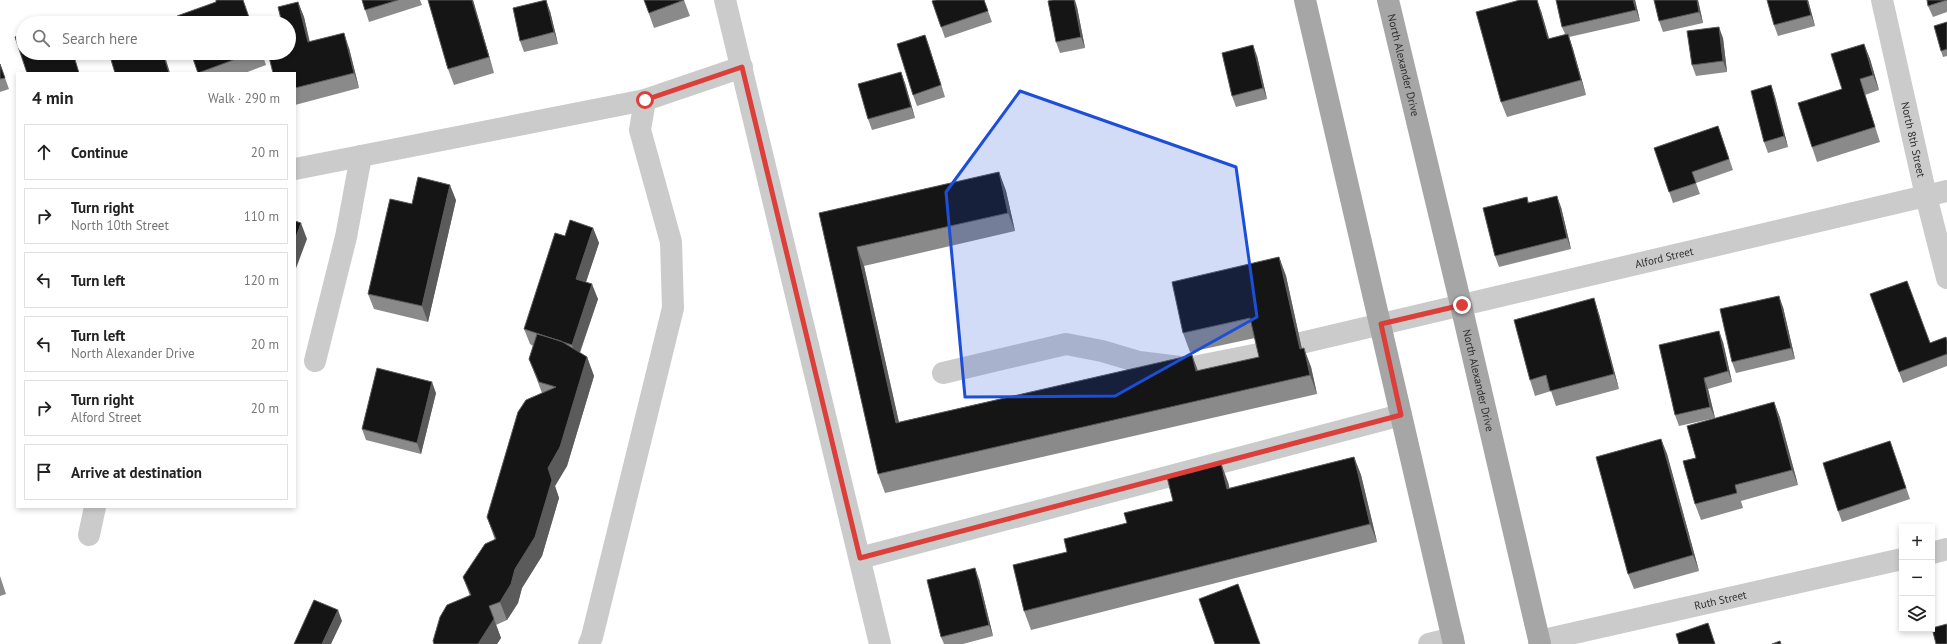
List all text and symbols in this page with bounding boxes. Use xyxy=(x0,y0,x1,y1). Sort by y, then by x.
street label: North Alexander Drive xyxy=(1385,13,1423,118)
search box xyxy=(16,16,296,60)
icon: search xyxy=(30,27,52,49)
text: Search here xyxy=(62,29,138,48)
text: 4 min xyxy=(32,87,73,109)
text: Walk · 290 m xyxy=(208,90,280,107)
route start xyxy=(636,91,654,109)
street label: North 8th Street xyxy=(1898,100,1929,179)
icon: ahead xyxy=(33,141,55,163)
text: Continue xyxy=(71,143,128,162)
text: 20 m xyxy=(251,144,279,161)
text: Turn right xyxy=(71,198,134,217)
icon: right xyxy=(33,205,55,227)
text: 110 m xyxy=(244,208,279,225)
text: North 10th Street xyxy=(71,217,169,234)
street label: Alford Street xyxy=(1633,244,1695,271)
icon: left xyxy=(33,269,55,291)
text: Turn left xyxy=(71,271,125,290)
text: 120 m xyxy=(244,272,279,289)
route end xyxy=(1453,296,1471,314)
text: Turn left xyxy=(71,326,125,345)
street label: North Alexander Drive xyxy=(1460,328,1497,433)
icon: left xyxy=(33,333,55,355)
text: 20 m xyxy=(251,336,279,353)
text: North Alexander Drive xyxy=(71,345,195,362)
text: Turn right xyxy=(71,390,134,409)
icon: right xyxy=(33,397,55,419)
text: 20 m xyxy=(251,400,279,417)
text: Alford Street xyxy=(71,409,141,426)
icon: arrive xyxy=(33,461,55,483)
text: Arrive at destination xyxy=(71,463,202,482)
map controls xyxy=(1899,524,1935,632)
button: + xyxy=(1899,524,1935,560)
button: − xyxy=(1899,560,1935,596)
street label: Ruth Street xyxy=(1693,587,1748,613)
button: layers xyxy=(1899,596,1935,632)

